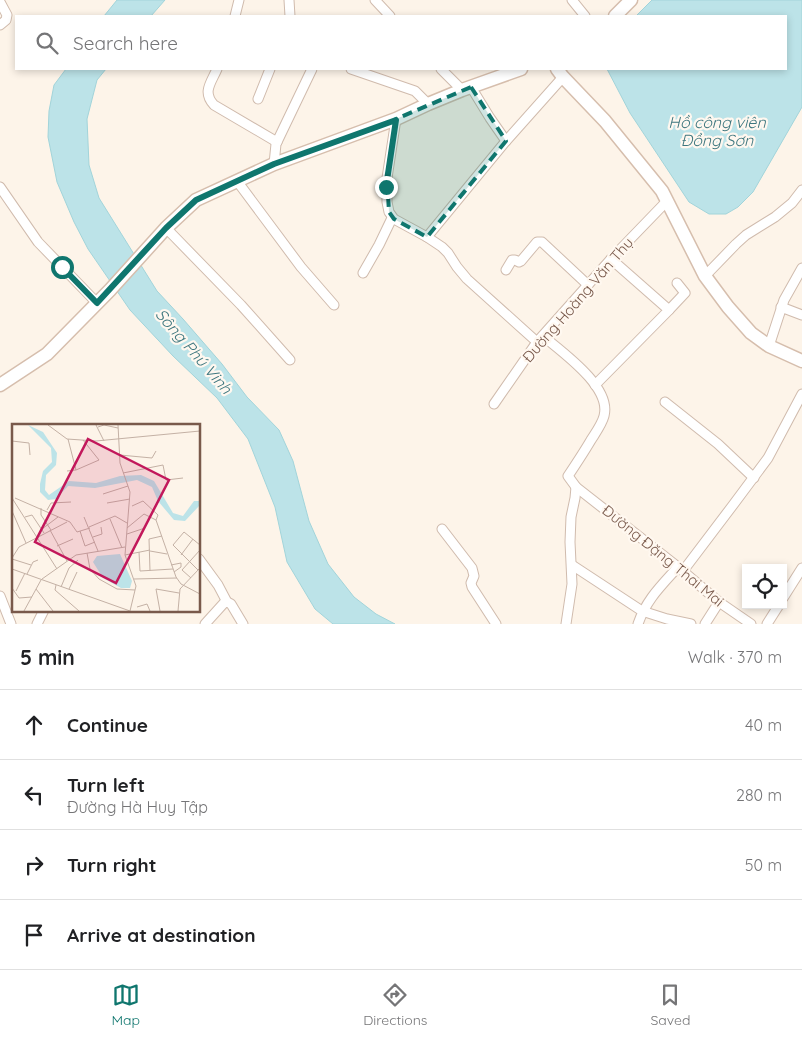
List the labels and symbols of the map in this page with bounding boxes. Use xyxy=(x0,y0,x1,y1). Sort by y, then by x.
water label: Hồ công viên Đồng Sơn xyxy=(668,112,766,150)
route end xyxy=(375,176,398,199)
street label: Đường Hoàng Văn Thụ xyxy=(518,233,637,366)
route start xyxy=(51,256,74,279)
water label: Sông Phú Vinh xyxy=(151,304,237,399)
inset map xyxy=(12,424,200,612)
street label: Đường Đặng Thai Mai xyxy=(599,501,728,611)

